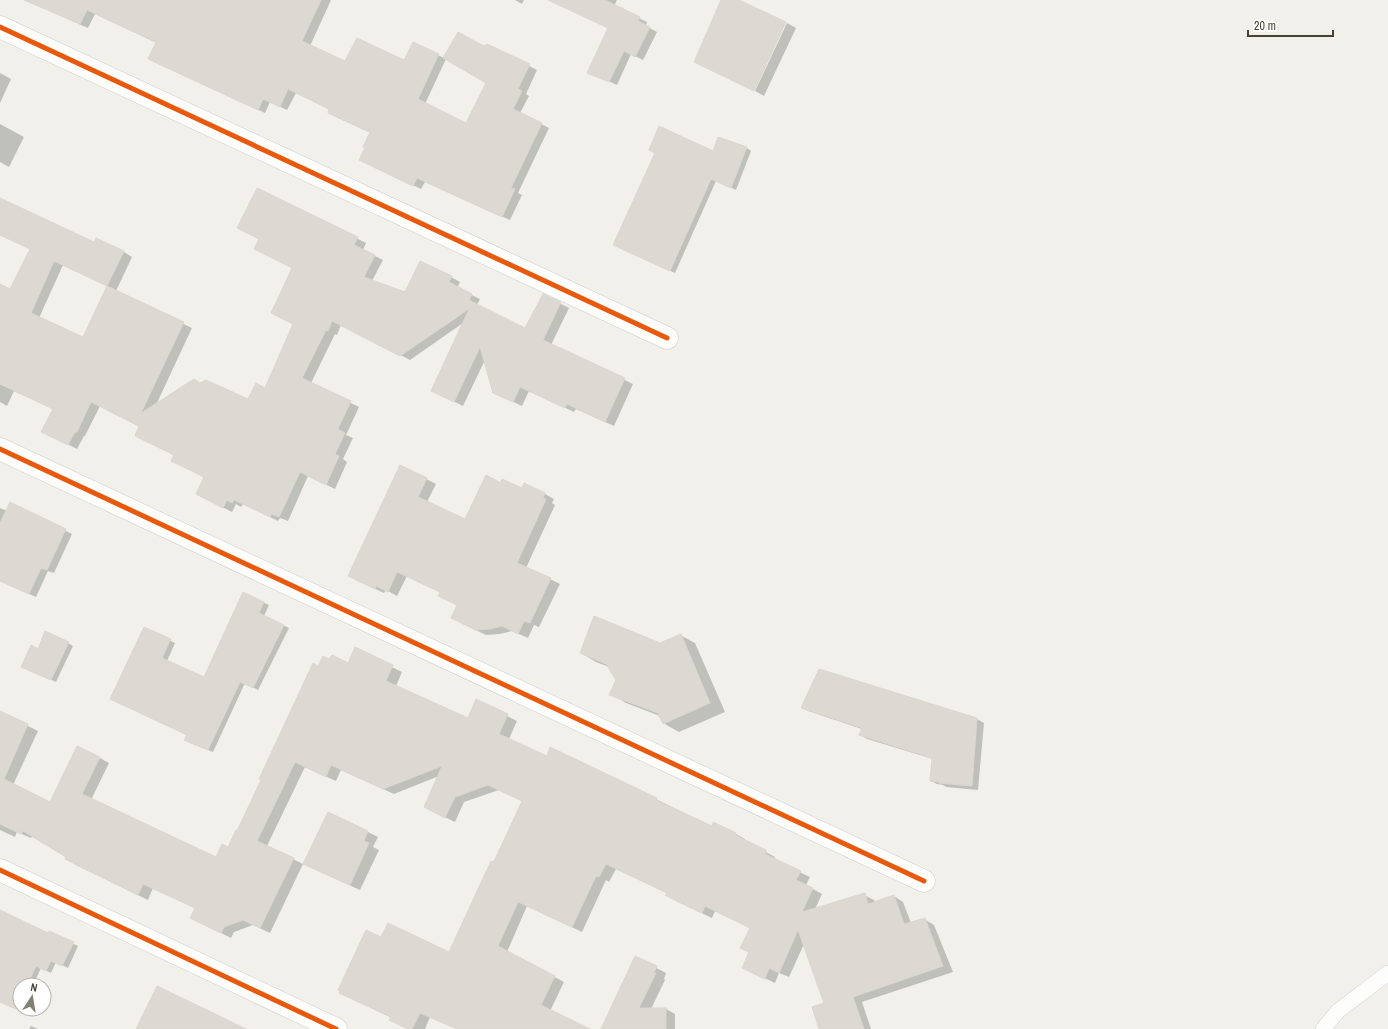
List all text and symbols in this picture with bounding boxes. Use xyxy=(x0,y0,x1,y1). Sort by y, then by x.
scale bar xyxy=(1248,12,1333,38)
text: 20 m xyxy=(1254,18,1276,34)
north arrow xyxy=(12,977,52,1017)
text: N xyxy=(29,980,39,995)

